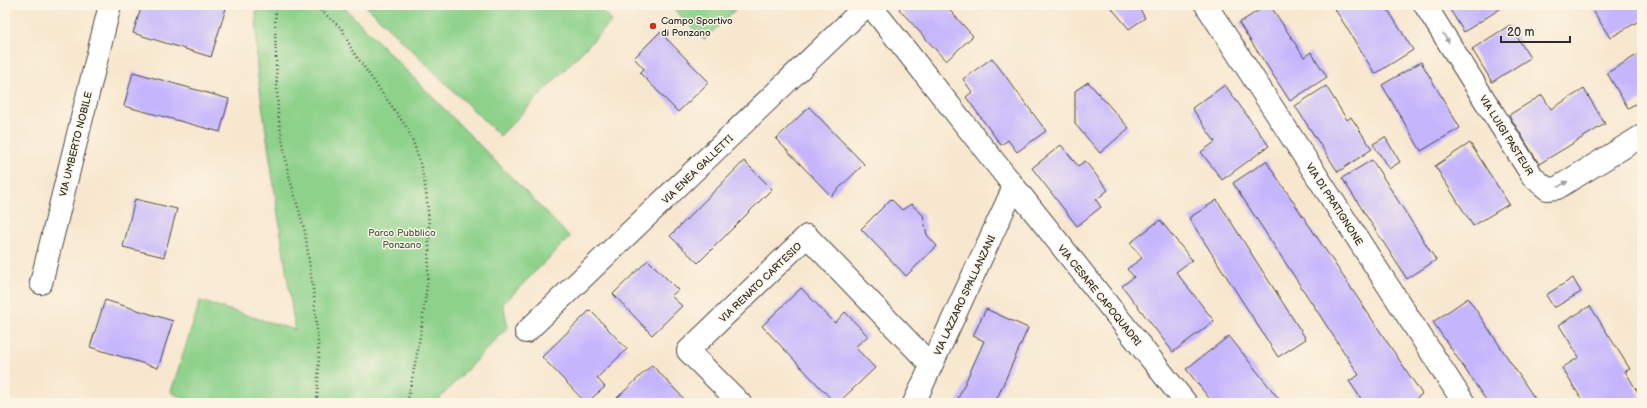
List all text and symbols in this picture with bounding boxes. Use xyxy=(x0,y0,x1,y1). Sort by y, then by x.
place label: Campo Sportivo di Ponzano xyxy=(661,15,733,39)
scale bar xyxy=(1501,18,1570,44)
marker: Campo Sportivo di Ponzano xyxy=(648,21,658,31)
text: 20 m xyxy=(1507,25,1534,40)
one-way arrow xyxy=(1442,33,1450,43)
street label: VIA UMBERTO NOBILE xyxy=(57,90,95,198)
street label: VIA LUIGI PASTEUR xyxy=(1477,93,1536,178)
street label: VIA ENEA GALLETTI xyxy=(660,133,736,207)
street label: VIA DI PRATIGNONE xyxy=(1303,161,1365,248)
one-way arrow xyxy=(1557,181,1569,188)
park label: Parco Pubblico Ponzano xyxy=(368,227,436,251)
street label: VIA LAZZARO SPALLANZANI xyxy=(932,233,998,357)
street label: VIA RENATO CARTESIO xyxy=(717,240,805,325)
street label: VIA CESARE CAPOQUADRI xyxy=(1055,243,1143,348)

